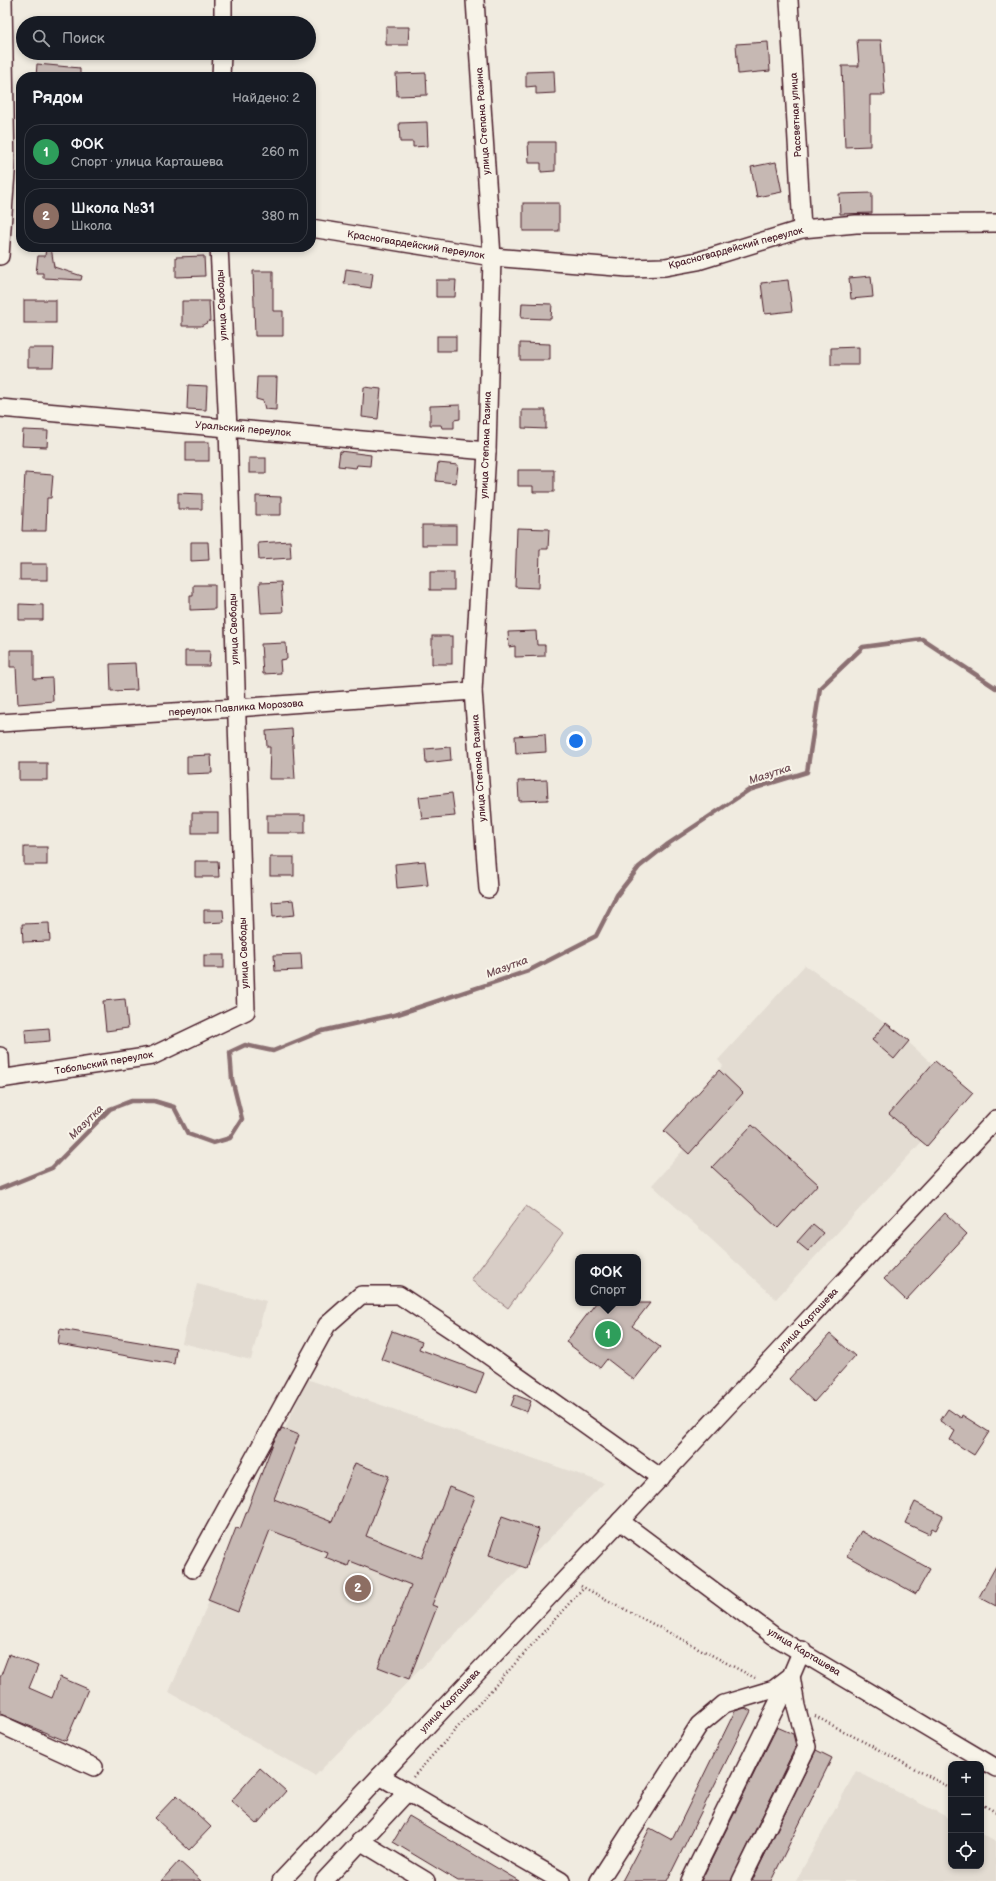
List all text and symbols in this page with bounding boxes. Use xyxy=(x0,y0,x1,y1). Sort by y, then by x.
search box xyxy=(16,16,316,60)
icon: search xyxy=(30,27,52,49)
text: Поиск xyxy=(62,29,105,48)
street label: улица Степана Разина xyxy=(473,67,493,175)
street label: Рассветная улица xyxy=(788,72,804,158)
text: Рядом xyxy=(32,88,83,108)
text: Найдено: 2 xyxy=(232,90,300,106)
text: ФОК xyxy=(71,135,103,154)
text: 1 xyxy=(43,144,49,160)
text: 260 m xyxy=(261,144,299,160)
text: Спорт · улица Карташева xyxy=(71,154,224,170)
text: Школа №31 xyxy=(71,199,155,218)
text: 2 xyxy=(42,208,50,224)
text: 380 m xyxy=(262,208,299,224)
text: Школа xyxy=(71,218,112,234)
street label: Красногвардейский переулок xyxy=(667,224,805,272)
street label: Красногвардейский переулок xyxy=(346,228,486,262)
street label: улица Свободы xyxy=(214,269,230,341)
street label: улица Степана Разина xyxy=(478,391,494,499)
street label: Уральский переулок xyxy=(194,419,292,439)
street label: улица Свободы xyxy=(227,593,241,665)
street label: переулок Павлика Морозова xyxy=(168,697,304,719)
street label: улица Степана Разина xyxy=(469,714,489,822)
your location xyxy=(566,731,586,751)
water label: Мазутка xyxy=(747,761,793,787)
street label: улица Свободы xyxy=(237,917,251,989)
water label: Мазутка xyxy=(484,953,530,981)
street label: Тобольский переулок xyxy=(54,1048,155,1078)
water label: Мазутка xyxy=(66,1102,106,1142)
popup xyxy=(575,1254,641,1306)
text: ФОК xyxy=(590,1263,622,1282)
text: Спорт xyxy=(590,1282,626,1298)
street label: улица Карташева xyxy=(775,1286,841,1354)
pin: 1 xyxy=(595,1319,621,1349)
pin: 2 xyxy=(345,1573,371,1603)
street label: улица Карташева xyxy=(765,1625,843,1679)
street label: улица Карташева xyxy=(417,1667,483,1735)
map controls xyxy=(948,1761,984,1869)
button: + xyxy=(948,1761,984,1797)
button: − xyxy=(948,1797,984,1833)
button: locate xyxy=(948,1833,984,1869)

